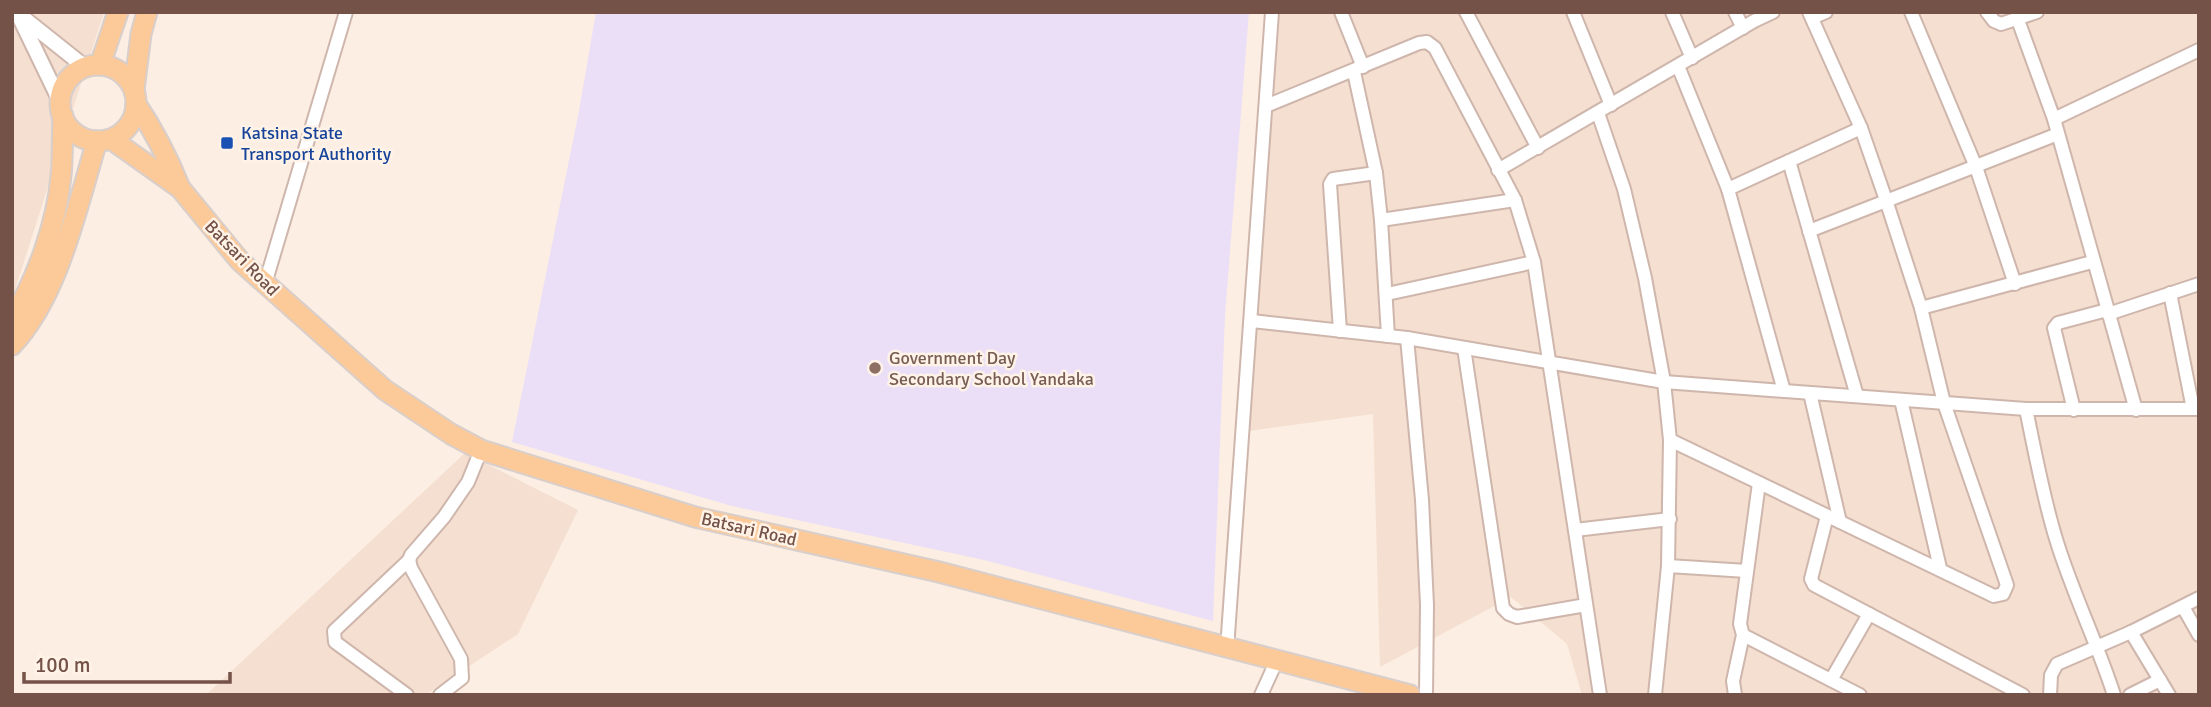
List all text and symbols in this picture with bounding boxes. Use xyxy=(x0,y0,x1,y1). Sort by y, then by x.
place label: Katsina State Transport Authority xyxy=(241,122,392,165)
marker: Katsina State Transport Authority xyxy=(219,135,235,151)
street label: Batsari Road xyxy=(200,215,284,301)
place label: Government Day Secondary School Yandaka xyxy=(889,347,1094,390)
marker: Government Day Secondary School Yandaka xyxy=(867,360,883,376)
street label: Batsari Road xyxy=(699,507,799,551)
scale bar xyxy=(24,640,231,684)
text: 100 m xyxy=(35,652,90,678)

